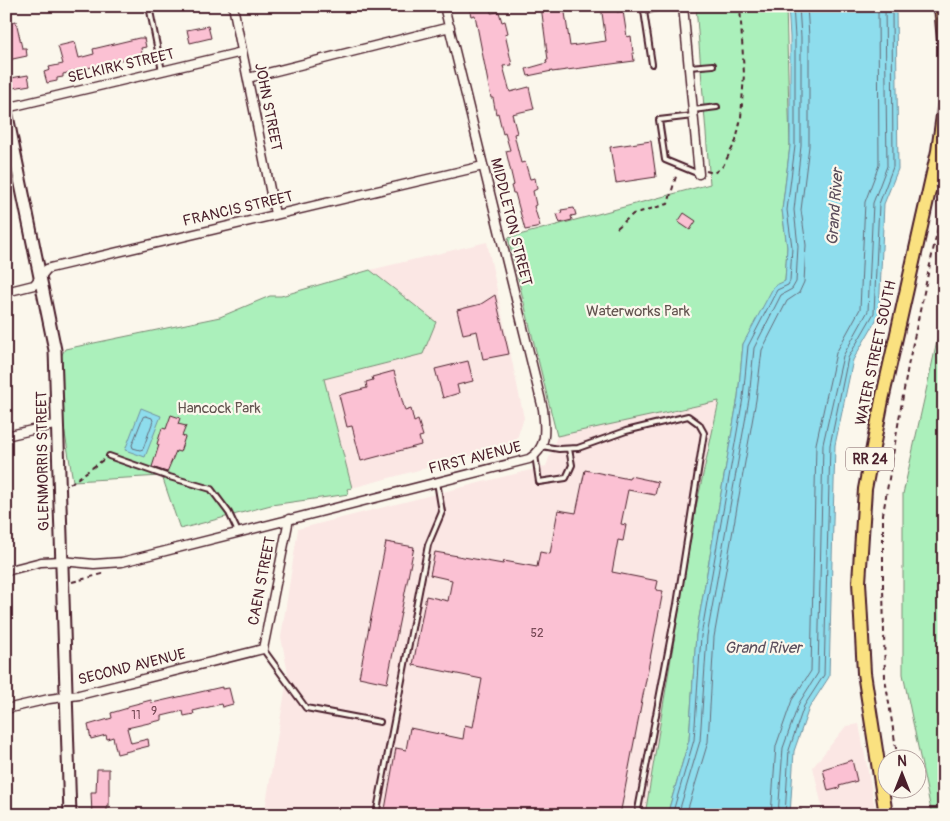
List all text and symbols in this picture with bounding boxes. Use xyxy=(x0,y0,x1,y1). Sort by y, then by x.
street label: SELKIRK STREET xyxy=(66,44,176,88)
street label: JOHN STREET xyxy=(250,61,286,153)
street label: MIDDLETON STREET xyxy=(486,156,536,288)
water label: Grand River xyxy=(822,166,848,246)
street label: FRANCIS STREET xyxy=(181,187,295,231)
street label: WATER STREET SOUTH xyxy=(851,279,901,427)
park label: Waterworks Park xyxy=(586,302,691,321)
street label: GLENMORRIS STREET xyxy=(32,391,54,531)
park label: Hancock Park xyxy=(177,399,262,418)
street label: FIRST AVENUE xyxy=(427,437,524,479)
road number: RR 24 xyxy=(846,448,894,470)
street label: CAEN STREET xyxy=(244,535,280,627)
house number: 52 xyxy=(530,626,544,641)
water label: Grand River xyxy=(724,638,804,658)
street label: SECOND AVENUE xyxy=(76,644,188,690)
house number: 9 xyxy=(151,704,157,719)
house number: 11 xyxy=(131,708,141,723)
north arrow xyxy=(878,748,928,798)
text: N xyxy=(897,753,907,770)

